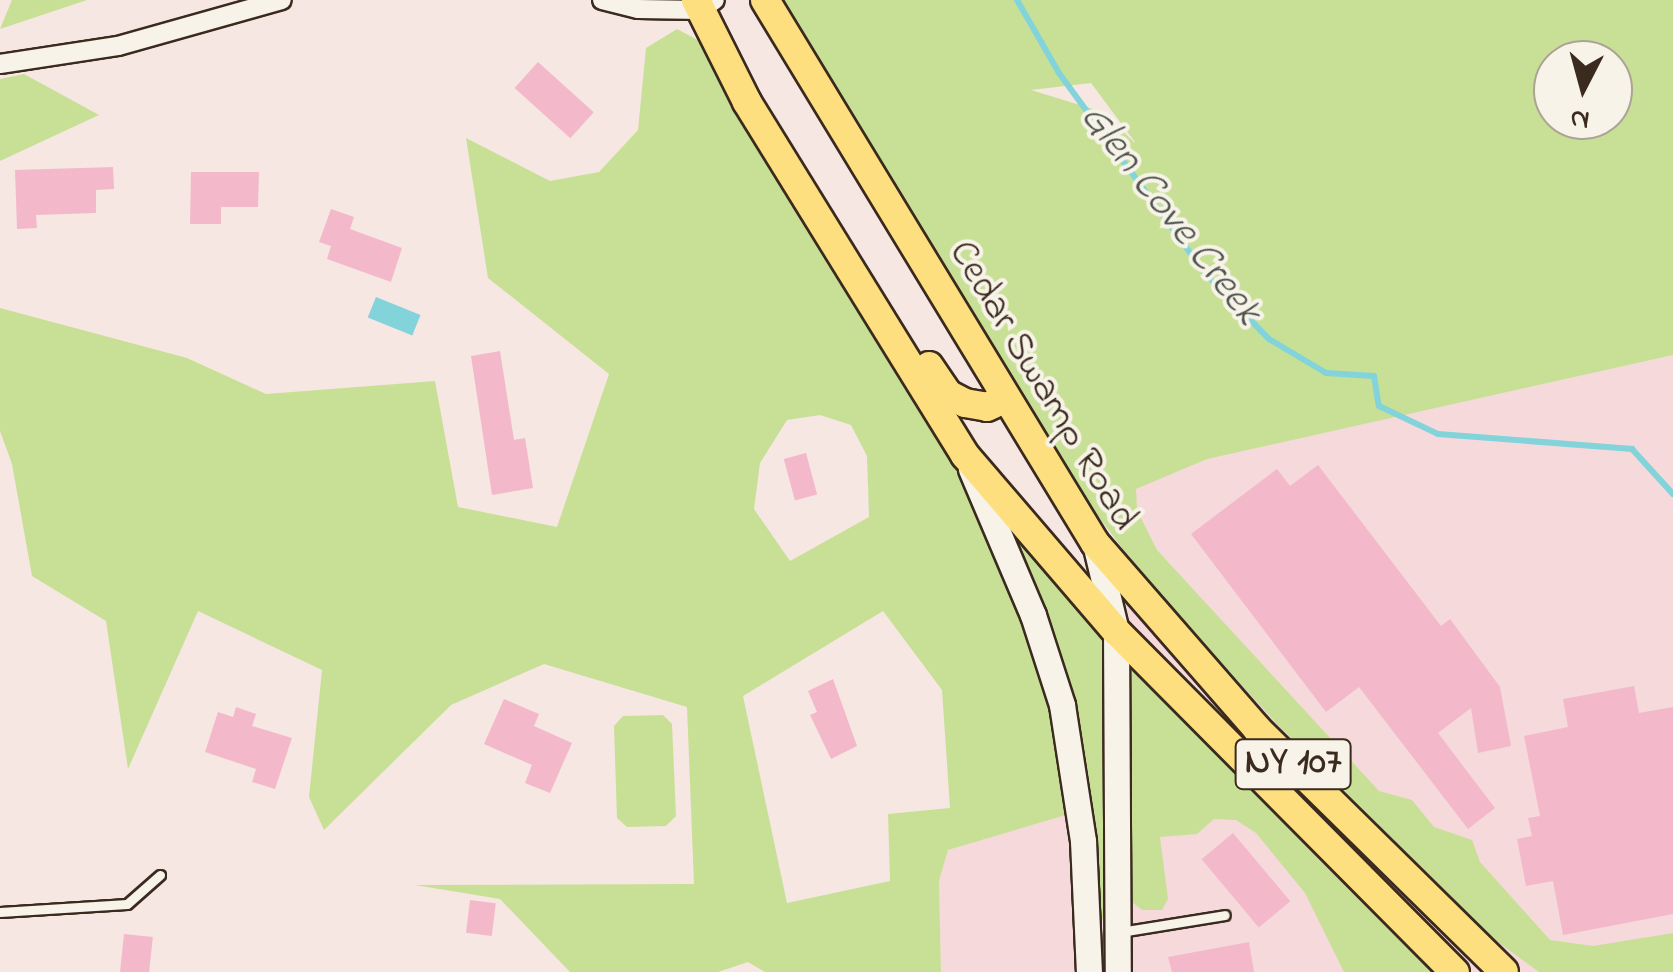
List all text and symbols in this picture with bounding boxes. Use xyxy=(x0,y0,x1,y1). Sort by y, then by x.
north arrow xyxy=(1533,40,1633,140)
water label: Glen Cove Creek xyxy=(1068,94,1272,336)
text: N xyxy=(1568,97,1592,140)
street label: Cedar Swamp Road xyxy=(937,232,1147,540)
road number: NY 107 xyxy=(1233,731,1353,797)

